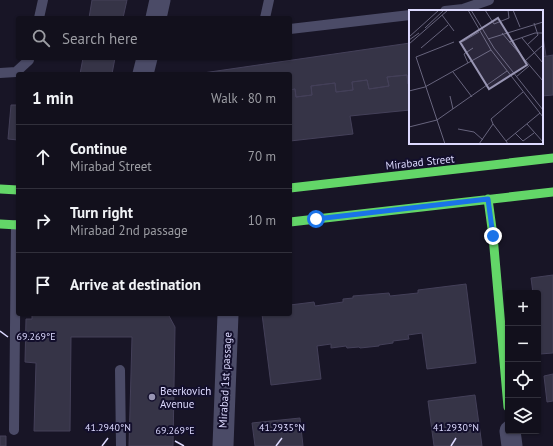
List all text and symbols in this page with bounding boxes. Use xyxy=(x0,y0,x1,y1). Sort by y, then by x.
inset map xyxy=(409,10,543,144)
search box xyxy=(16,16,292,60)
icon: search xyxy=(30,27,52,49)
text: Search here xyxy=(62,29,138,48)
text: 1 min xyxy=(32,87,73,109)
text: Walk · 80 m xyxy=(211,90,276,107)
text: Continue xyxy=(70,139,127,158)
icon: ahead xyxy=(32,146,54,168)
text: 70 m xyxy=(248,148,276,165)
street label: Mirabad Street xyxy=(385,151,455,173)
text: Mirabad Street xyxy=(70,158,152,175)
text: Turn right xyxy=(70,203,133,222)
icon: right xyxy=(32,210,54,232)
route start xyxy=(307,210,325,228)
text: 10 m xyxy=(248,212,276,229)
text: Mirabad 2nd passage xyxy=(70,222,188,239)
route end xyxy=(484,227,502,245)
icon: arrive xyxy=(32,274,54,296)
text: Arrive at destination xyxy=(70,275,201,294)
map controls xyxy=(505,290,541,434)
button: + xyxy=(505,290,541,326)
button: − xyxy=(505,326,541,362)
text: 69.269°E xyxy=(17,330,56,343)
street label: Mirabad 1st passage xyxy=(215,331,235,428)
button: locate xyxy=(505,362,541,398)
place label: Beerkovich Avenue xyxy=(160,384,211,411)
marker: Beerkovich Avenue xyxy=(147,392,157,402)
button: layers xyxy=(505,398,541,434)
text: 41.2940°N xyxy=(85,421,131,434)
text: 41.2935°N xyxy=(259,421,305,434)
text: 41.2930°N xyxy=(433,421,479,434)
text: 69.269°E xyxy=(156,424,195,437)

